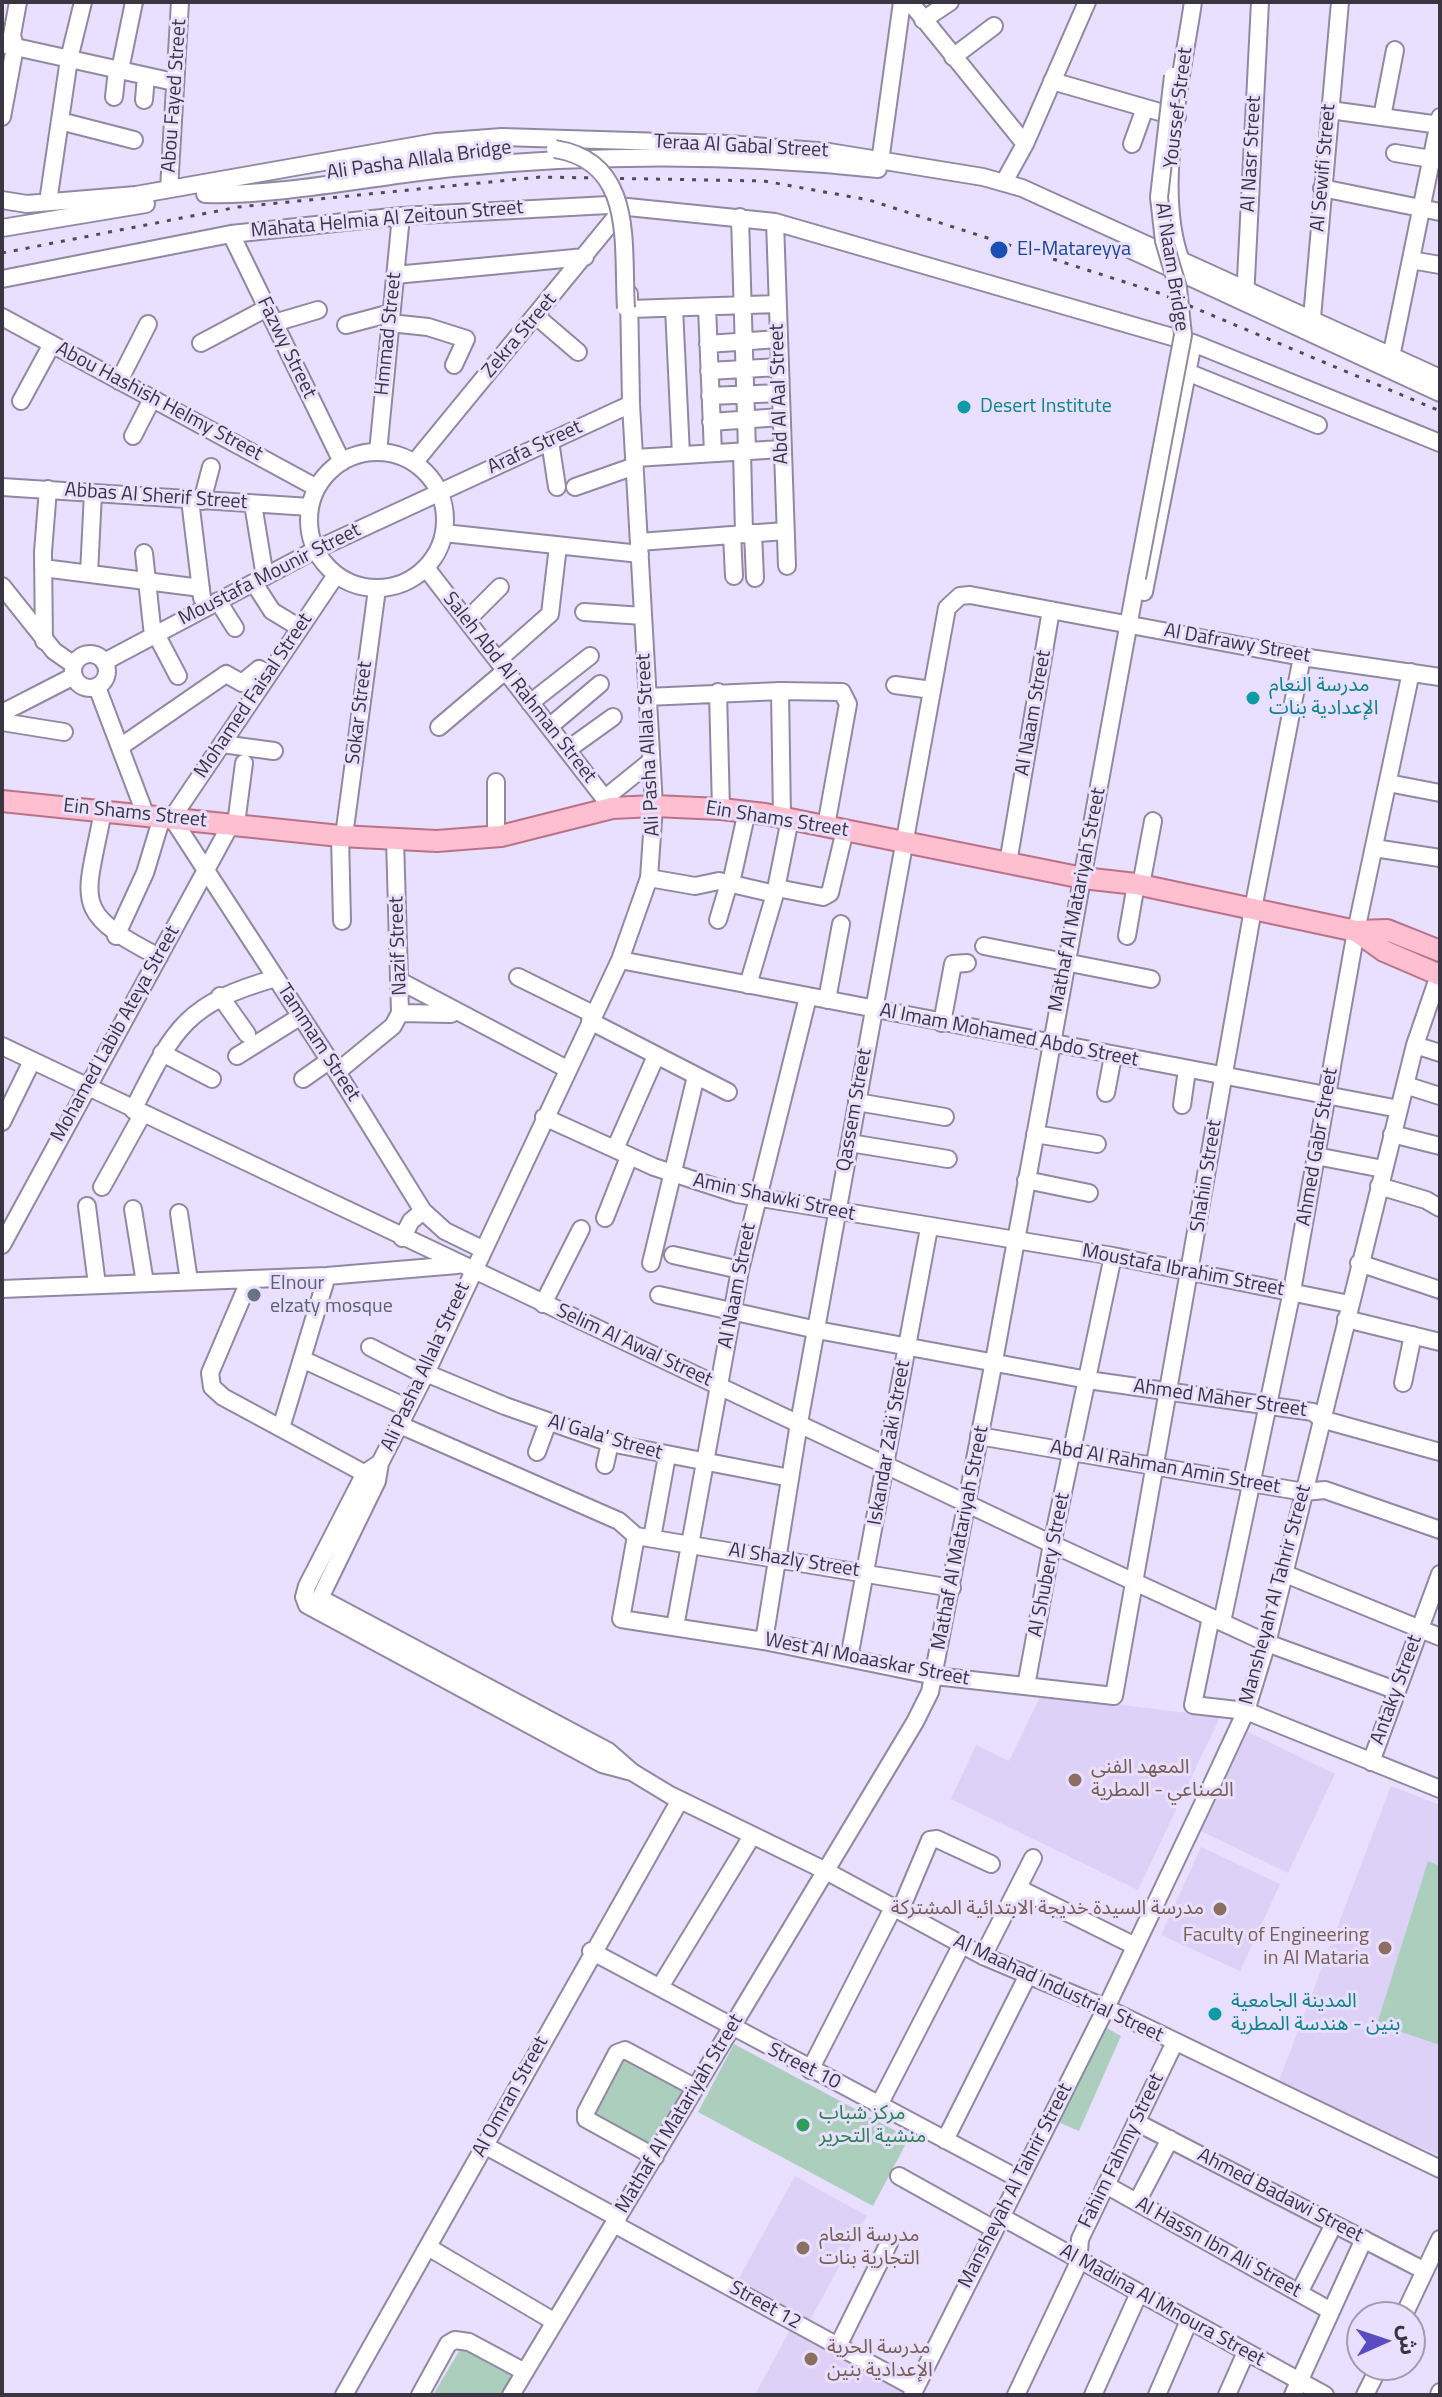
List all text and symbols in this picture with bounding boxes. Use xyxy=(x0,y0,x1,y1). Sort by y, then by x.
street label: Abou Fayed Street xyxy=(158,18,192,174)
street label: Youssef Street xyxy=(1160,46,1198,170)
street label: Al Nasr Street xyxy=(1237,95,1267,213)
street label: Al Sewifi Street xyxy=(1306,103,1342,233)
street label: Teraa Al Gabal Street xyxy=(653,130,829,164)
street label: Ali Pasha Allala Bridge xyxy=(325,136,513,186)
street label: Mahata Helmia Al Zeitoun Street xyxy=(250,196,524,244)
street label: Al Naam Bridge xyxy=(1149,201,1193,333)
place label: El-Matareyya xyxy=(1017,238,1131,262)
marker: El-Matareyya xyxy=(988,239,1010,261)
street label: Hmmad Street xyxy=(371,271,407,397)
street label: Zekra Street xyxy=(478,289,562,383)
street label: Fazwy Street xyxy=(251,293,321,403)
street label: Abd Al Aal Street xyxy=(766,323,794,465)
street label: Abou Hashish Helmy Street xyxy=(52,337,266,467)
place label: Desert Institute xyxy=(980,395,1112,419)
marker: Desert Institute xyxy=(955,398,973,416)
street label: Arafa Street xyxy=(484,416,586,480)
street label: Abbas Al Sherif Street xyxy=(64,479,248,515)
street label: Moustafa Mounir Street xyxy=(175,519,365,631)
street label: Saleh Abd Al Rahman Street xyxy=(437,588,601,788)
street label: Mohamed Faisal Street xyxy=(190,609,318,783)
street label: Al Dafrawy Street xyxy=(1162,619,1312,669)
street label: Al Naam Street xyxy=(1011,648,1057,778)
street label: Ali Pasha Allala Street xyxy=(632,653,666,837)
street label: Sokar Street xyxy=(342,660,378,766)
place label: مدرسة النعام الإعدادية بنات xyxy=(1269,674,1378,721)
marker: مدرسة النعام الإعدادية بنات xyxy=(1244,689,1262,707)
street label: Mathaf Al Matariyah Street xyxy=(1044,786,1112,1014)
street label: Ein Shams Street xyxy=(62,795,208,833)
street label: Ein Shams Street xyxy=(704,797,850,843)
street label: Nazif Street xyxy=(385,896,413,996)
street label: Mohamed Labib Ateya Street xyxy=(47,922,185,1146)
street label: Tammam Street xyxy=(271,980,365,1106)
street label: Al Imam Mohamed Abdo Street xyxy=(878,999,1140,1073)
street label: Qassem Street xyxy=(832,1047,878,1173)
street label: Ahmed Gabr Street xyxy=(1292,1066,1344,1228)
street label: Shahin Street xyxy=(1186,1118,1228,1234)
street label: Amin Shawki Street xyxy=(691,1169,857,1227)
street label: Al Naam Street xyxy=(714,1221,762,1351)
street label: Moustafa Ibrahim Street xyxy=(1080,1240,1286,1302)
place label: Elnour elzaty mosque xyxy=(270,1272,393,1319)
street label: Ali Pasha Allala Street xyxy=(376,1279,476,1455)
marker: Elnour elzaty mosque xyxy=(245,1286,263,1304)
street label: Selim Al Awal Street xyxy=(552,1299,716,1393)
street label: Iskandar Zaki Street xyxy=(864,1359,916,1527)
street label: Ahmed Maher Street xyxy=(1132,1375,1308,1423)
street label: Al Gala' Street xyxy=(545,1410,665,1466)
street label: Mathaf Al Matariyah Street xyxy=(927,1424,995,1652)
street label: Abd Al Rahman Amin Street xyxy=(1048,1436,1282,1500)
street label: Mansheyah Al Tahrir Street xyxy=(1235,1482,1317,1708)
street label: Al Shubery Street xyxy=(1024,1491,1076,1639)
street label: Al Shazly Street xyxy=(727,1539,861,1583)
street label: West Al Moaaskar Street xyxy=(763,1628,971,1692)
street label: Antaky Street xyxy=(1366,1632,1428,1748)
place label: المعهد الفني الصناعي - المطرية xyxy=(1091,1756,1234,1803)
marker: المعهد الفني الصناعي - المطرية xyxy=(1066,1771,1084,1789)
place label: مدرسة السيدة خديجة الابتدائية المشتركة xyxy=(891,1897,1204,1921)
marker: مدرسة السيدة خديجة الابتدائية المشتركة xyxy=(1211,1900,1229,1918)
place label: Faculty of Engineering in Al Mataria xyxy=(1183,1924,1369,1971)
street label: Al Maahad Industrial Street xyxy=(949,1930,1167,2048)
marker: Faculty of Engineering in Al Mataria xyxy=(1376,1939,1394,1957)
place label: المدينة الجامعية بنين - هندسة المطرية xyxy=(1231,1990,1400,2037)
marker: المدينة الجامعية بنين - هندسة المطرية xyxy=(1206,2005,1224,2023)
street label: Mathaf Al Matariyah Street xyxy=(611,2010,749,2218)
street label: Al Omran Street xyxy=(468,2032,554,2162)
street label: Street 10 xyxy=(764,2039,844,2095)
street label: Fahim Fahmy Street xyxy=(1074,2070,1170,2232)
street label: Mansheyah Al Tahrir Street xyxy=(954,2080,1078,2292)
place label: مركز شباب منشية التحرير xyxy=(819,2102,926,2149)
marker: مركز شباب منشية التحرير xyxy=(794,2116,812,2134)
street label: Ahmed Badawi Street xyxy=(1193,2144,1367,2248)
street label: Al Hassn Ibn Ali Street xyxy=(1131,2192,1305,2304)
place label: مدرسة النعام التجارية بنات xyxy=(819,2224,920,2271)
marker: مدرسة النعام التجارية بنات xyxy=(794,2239,812,2257)
street label: Al Madina Al Mnoura Street xyxy=(1055,2240,1269,2372)
street label: Street 12 xyxy=(725,2277,805,2335)
north arrow xyxy=(1346,2301,1426,2381)
text: ش xyxy=(1390,2324,1426,2356)
place label: مدرسة الحرية الإعدادية بنين xyxy=(827,2336,933,2383)
marker: مدرسة الحرية الإعدادية بنين xyxy=(802,2350,820,2368)

